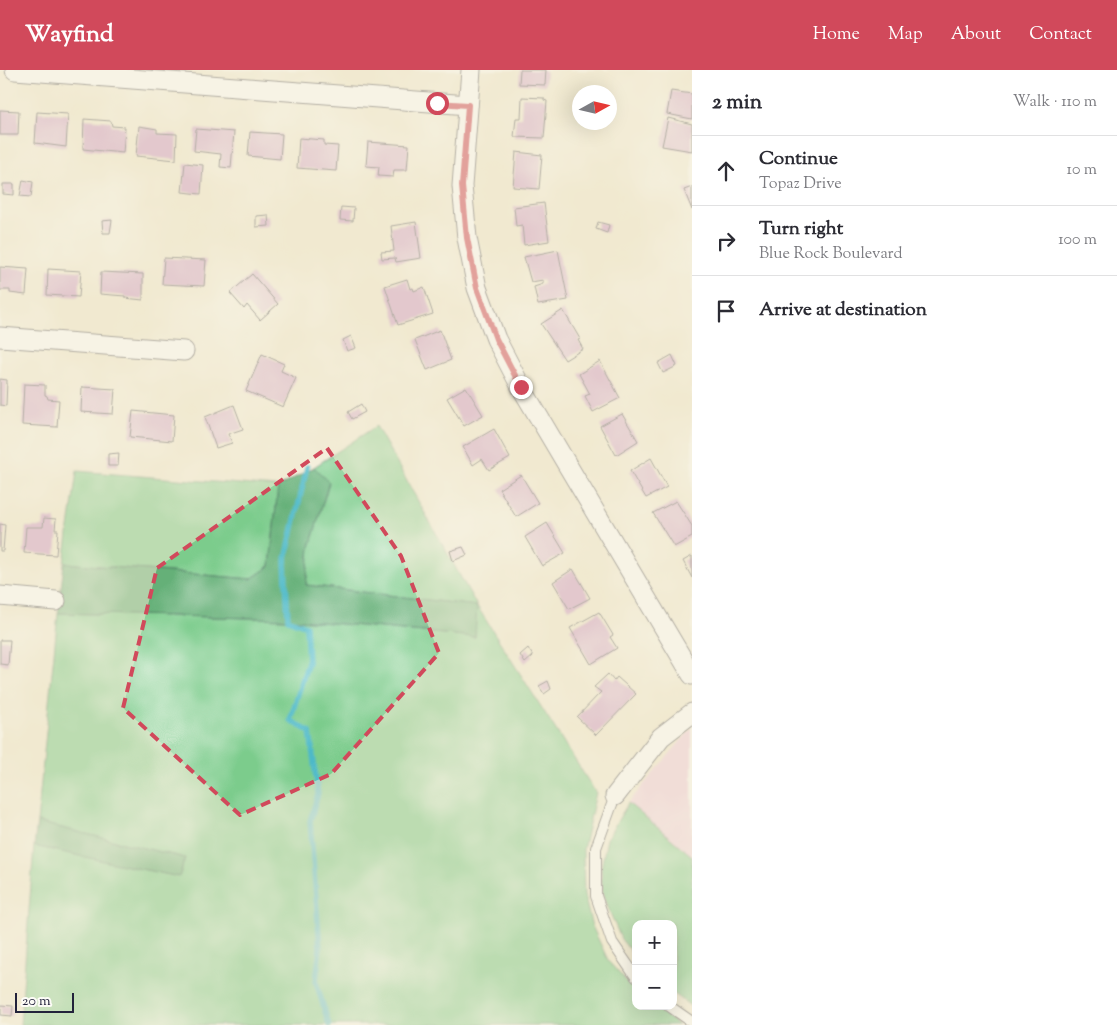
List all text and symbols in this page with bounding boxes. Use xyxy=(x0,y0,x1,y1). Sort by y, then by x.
text: Wayfind xyxy=(25,18,113,52)
text: Home xyxy=(813,22,860,48)
text: Map xyxy=(888,22,923,48)
text: About xyxy=(951,22,1001,48)
text: Contact xyxy=(1029,22,1092,48)
north arrow xyxy=(572,85,617,130)
text: 2 min xyxy=(712,88,762,118)
text: Walk · 110 m xyxy=(1013,91,1097,114)
route start xyxy=(426,92,449,115)
text: Continue xyxy=(759,146,838,173)
icon: ahead xyxy=(712,157,740,185)
text: 10 m xyxy=(1067,159,1097,182)
text: Topaz Drive xyxy=(759,173,842,196)
text: Turn right xyxy=(759,216,843,243)
icon: right xyxy=(712,227,740,255)
text: 100 m xyxy=(1058,229,1097,252)
text: Blue Rock Boulevard xyxy=(759,243,903,266)
icon: arrive xyxy=(712,297,740,325)
text: Arrive at destination xyxy=(759,297,927,324)
route end xyxy=(510,376,533,399)
map controls xyxy=(632,920,677,1010)
button: + xyxy=(632,920,677,965)
button: − xyxy=(632,965,677,1010)
scale bar xyxy=(15,990,74,1013)
text: 20 m xyxy=(22,992,51,1012)

